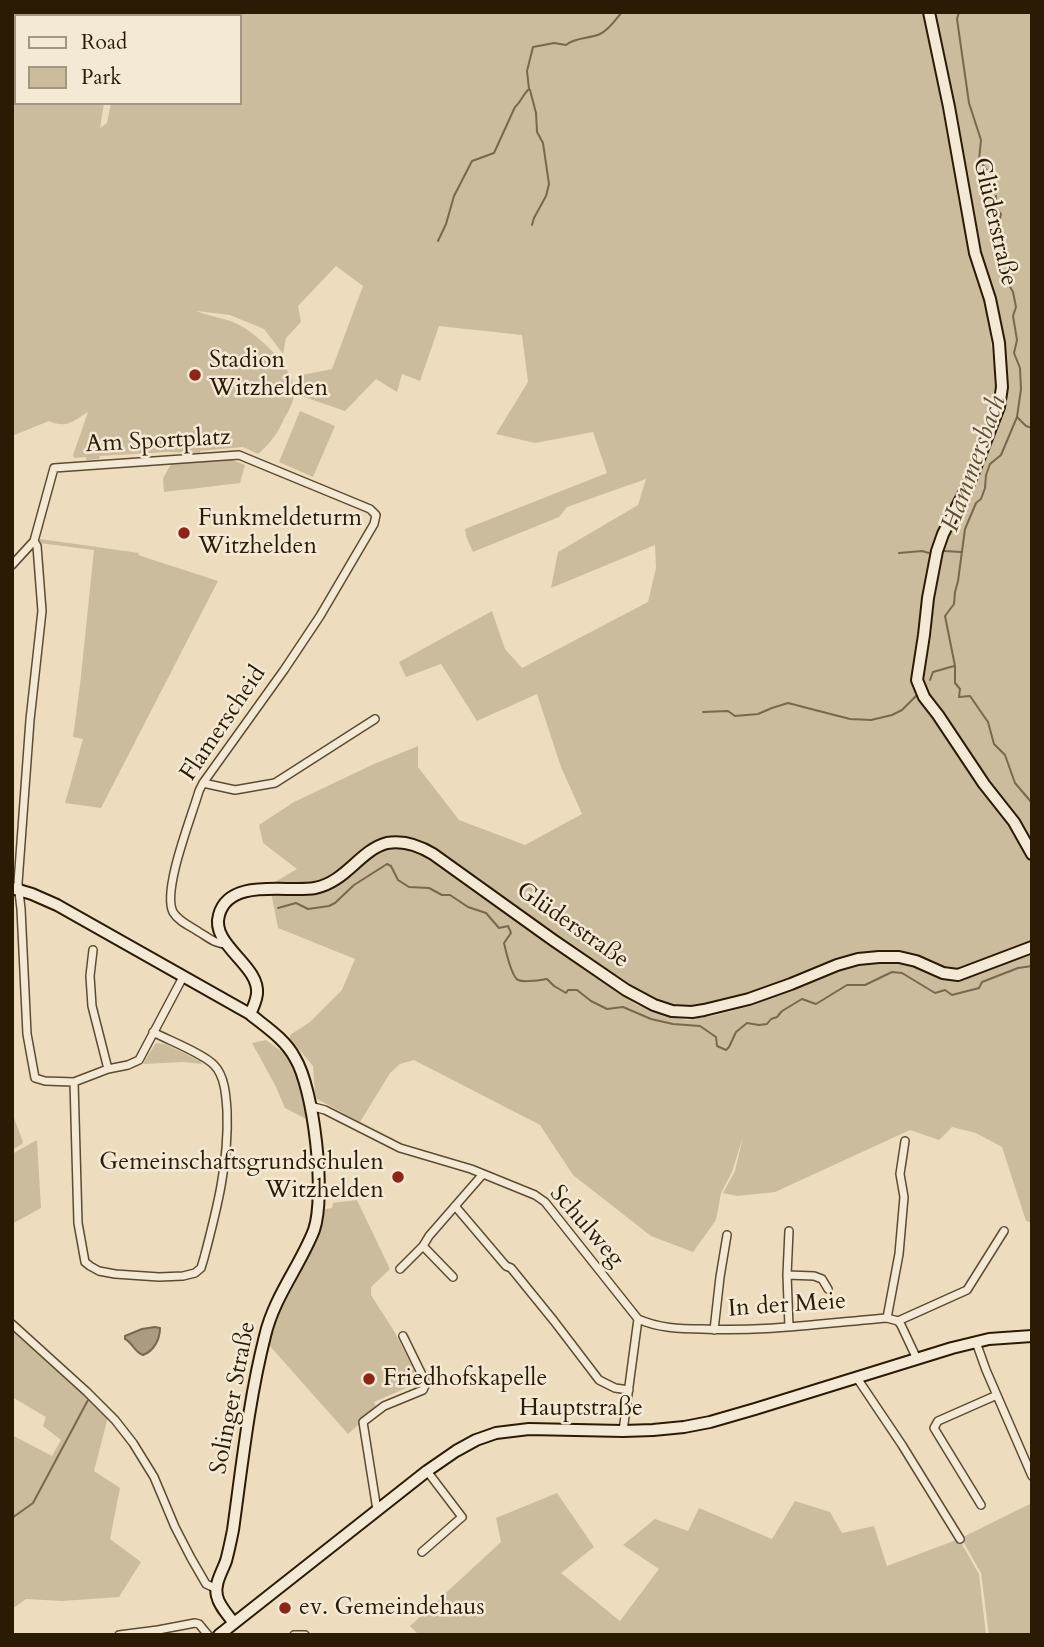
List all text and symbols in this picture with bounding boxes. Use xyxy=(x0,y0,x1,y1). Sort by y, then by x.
legend xyxy=(14,14,242,105)
text: Road xyxy=(81,28,127,57)
text: Park xyxy=(81,63,121,92)
street label: Glüderstraße xyxy=(965,155,1023,289)
place label: Stadion Witzhelden xyxy=(209,347,328,403)
marker: Stadion Witzhelden xyxy=(187,367,203,383)
water label: Hammersbach xyxy=(936,392,1014,536)
street label: Am Sportplatz xyxy=(85,424,231,460)
place label: Funkmeldeturm Witzhelden xyxy=(198,505,362,561)
marker: Funkmeldeturm Witzhelden xyxy=(176,525,192,541)
street label: Flamerscheid xyxy=(175,661,273,787)
street label: Glüderstraße xyxy=(510,877,634,975)
place label: Gemeinschaftsgrundschulen Witzhelden xyxy=(99,1149,384,1205)
marker: Gemeinschaftsgrundschulen Witzhelden xyxy=(390,1169,406,1185)
street label: Schulweg xyxy=(543,1180,629,1274)
street label: In der Meie xyxy=(727,1288,847,1324)
street label: Solinger Straße xyxy=(205,1319,263,1477)
place label: Friedhofskapelle xyxy=(383,1365,547,1393)
marker: Friedhofskapelle xyxy=(361,1371,377,1387)
street label: Hauptstraße xyxy=(519,1395,643,1423)
place label: ev. Gemeindehaus xyxy=(299,1594,484,1622)
marker: ev. Gemeindehaus xyxy=(277,1600,293,1616)

